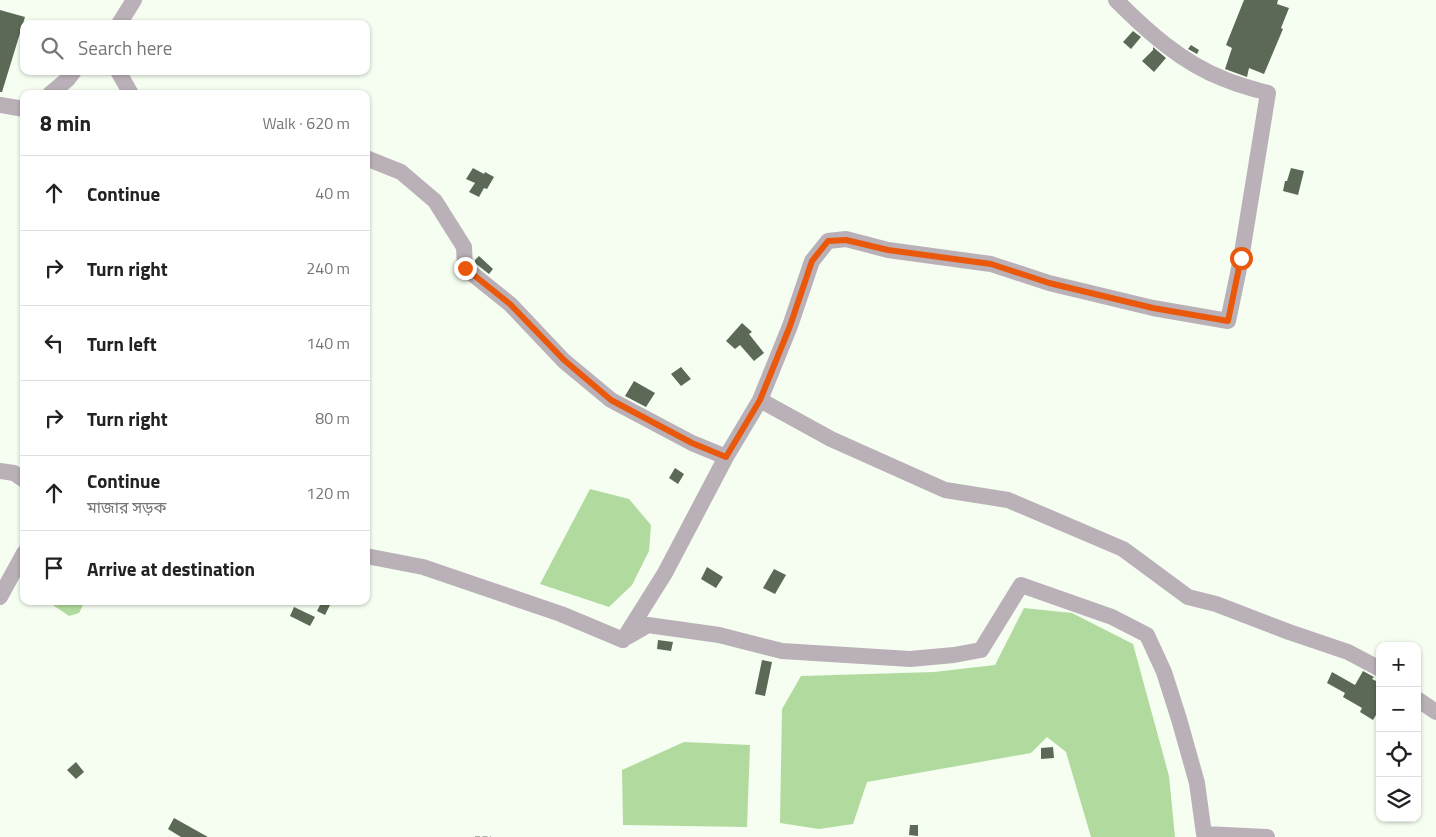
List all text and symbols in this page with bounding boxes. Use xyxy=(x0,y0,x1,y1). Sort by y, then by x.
search box xyxy=(20,20,370,75)
text: Search here xyxy=(78,33,172,62)
icon: search xyxy=(38,34,66,62)
text: 8 min xyxy=(40,107,91,139)
text: Walk · 620 m xyxy=(262,111,350,135)
icon: ahead xyxy=(40,179,68,207)
text: Continue xyxy=(87,179,160,208)
text: 40 m xyxy=(315,181,350,205)
route start xyxy=(1230,247,1253,270)
icon: right xyxy=(40,254,68,282)
text: Turn right xyxy=(87,254,168,283)
text: 240 m xyxy=(306,256,350,280)
route end xyxy=(454,257,477,280)
icon: left xyxy=(40,329,68,357)
text: Turn left xyxy=(87,329,157,358)
text: 140 m xyxy=(306,331,350,355)
icon: right xyxy=(40,404,68,432)
text: Turn right xyxy=(87,404,168,433)
text: 80 m xyxy=(315,406,350,430)
text: Continue xyxy=(87,466,160,495)
icon: ahead xyxy=(40,479,68,507)
text: 120 m xyxy=(306,481,350,505)
text: মাজার সড়ক xyxy=(87,495,166,519)
icon: arrive xyxy=(40,554,68,582)
text: Arrive at destination xyxy=(87,554,255,583)
map controls xyxy=(1376,642,1421,822)
button: + xyxy=(1376,642,1421,687)
button: − xyxy=(1376,687,1421,732)
button: locate xyxy=(1376,732,1421,777)
button: layers xyxy=(1376,777,1421,822)

